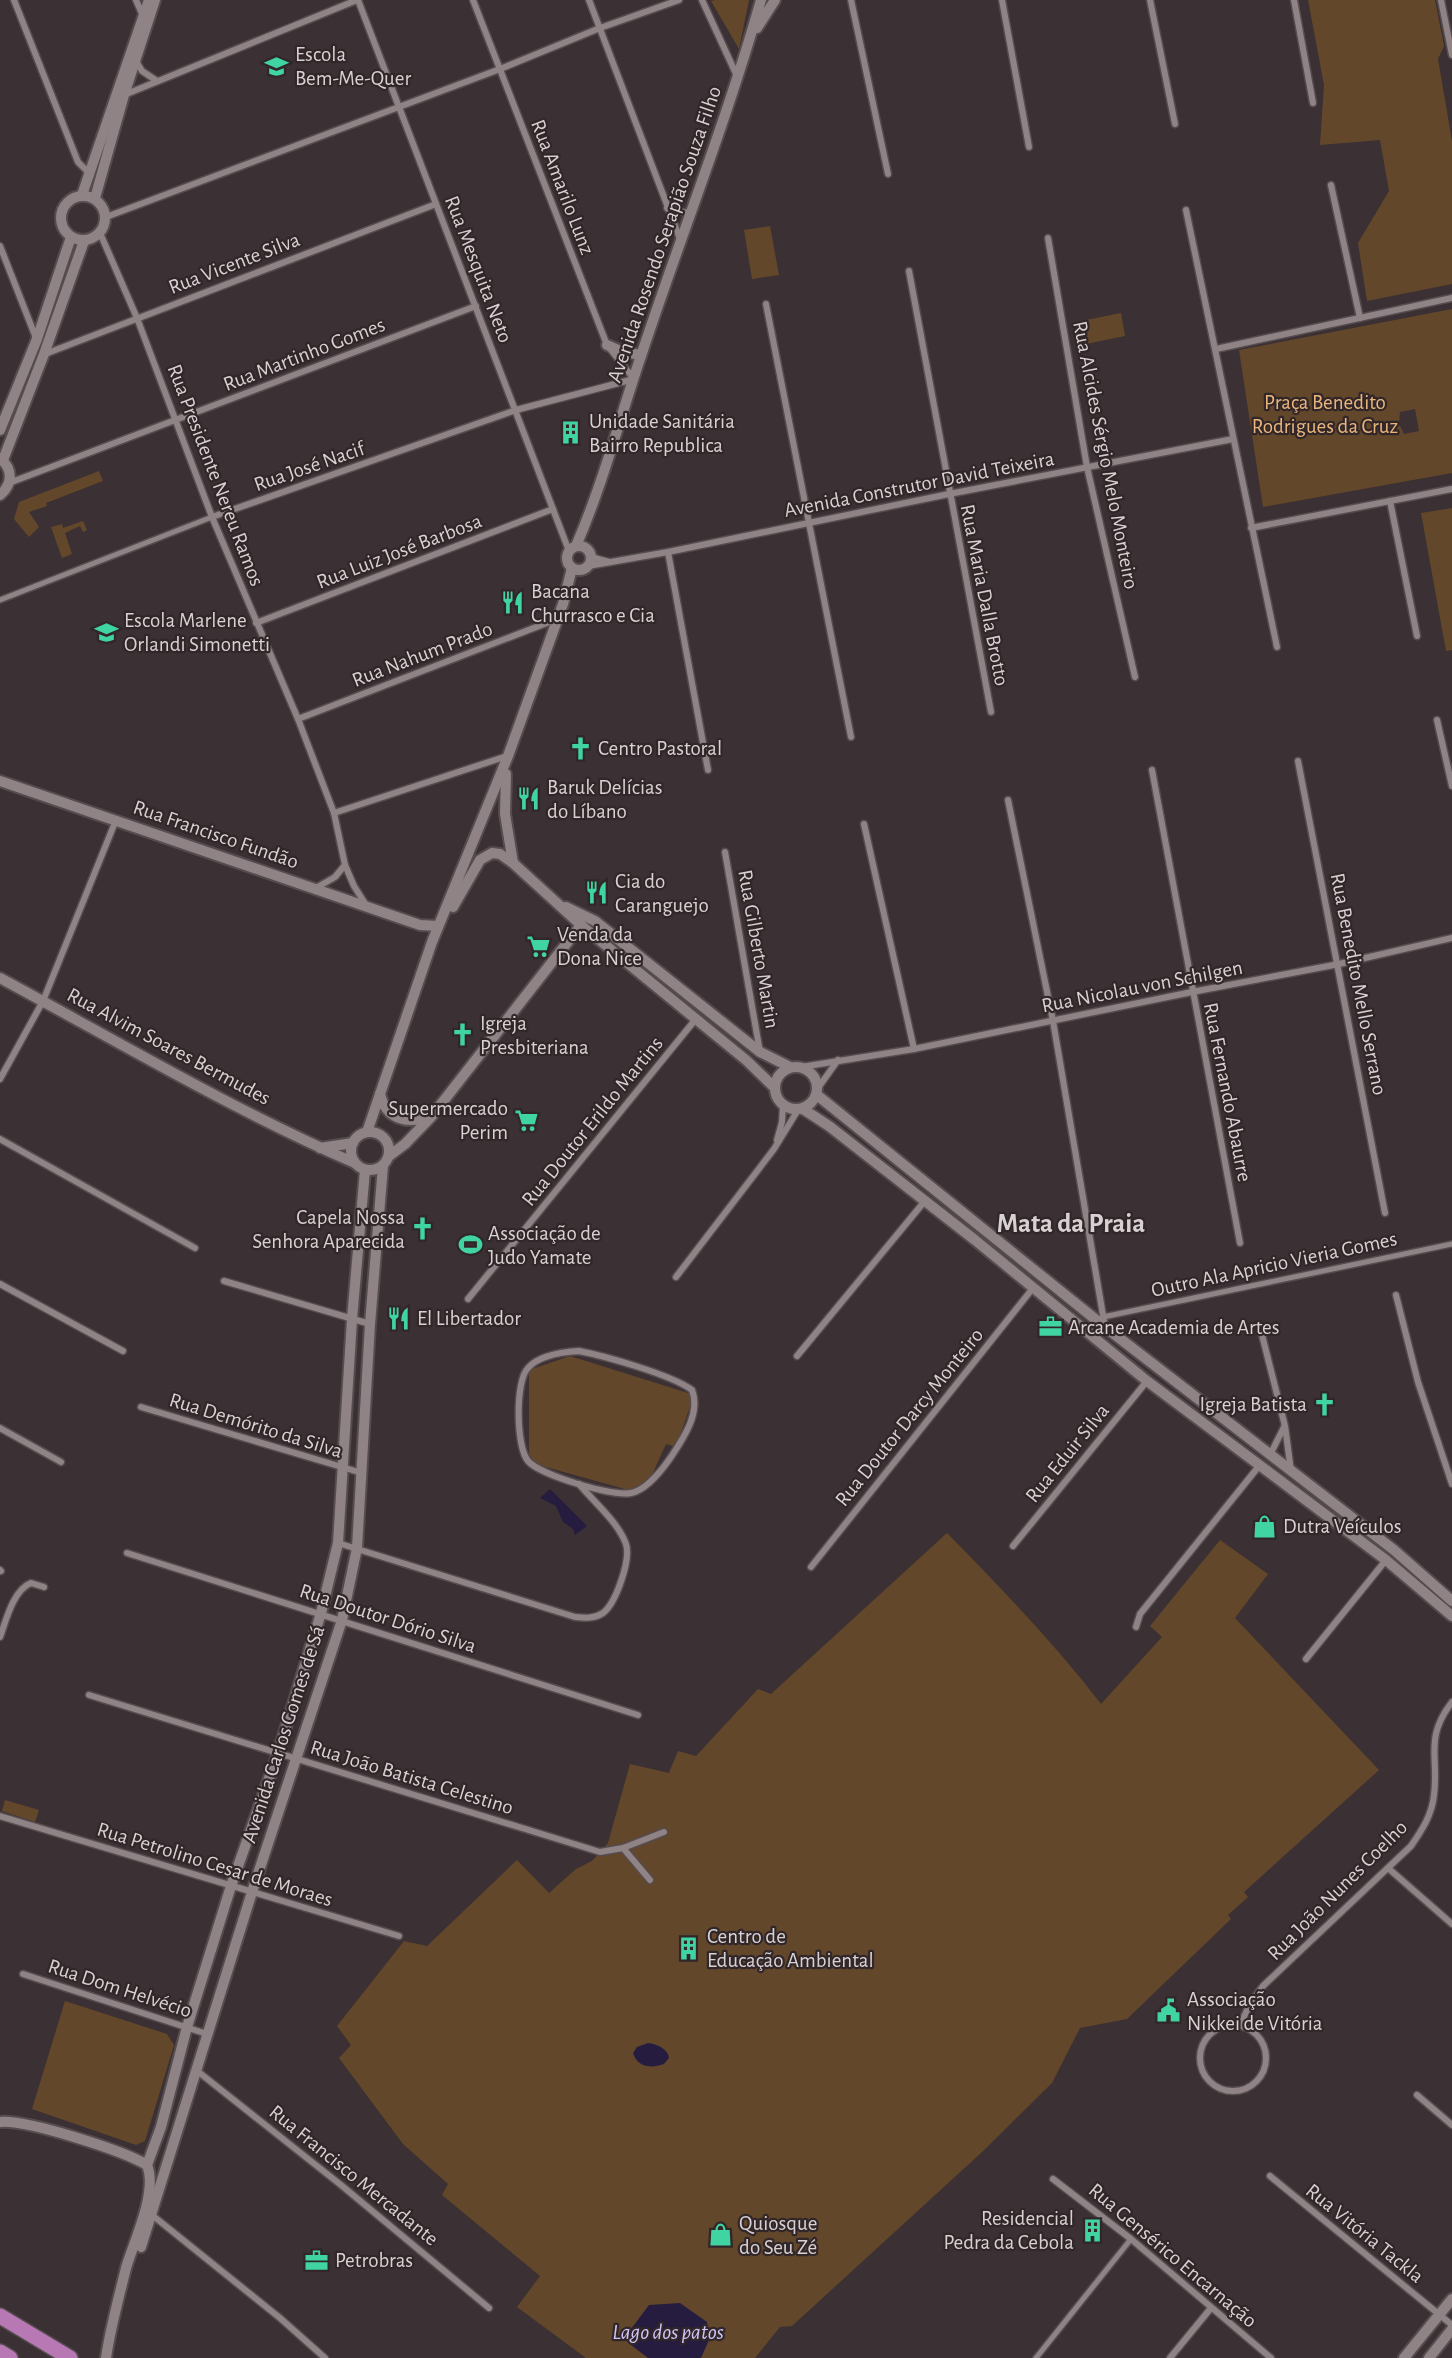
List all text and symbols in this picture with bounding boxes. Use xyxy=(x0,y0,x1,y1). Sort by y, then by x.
place label: Escola Bem-Me-Quer xyxy=(295,44,411,89)
school or university icon: Escola Bem-Me-Quer xyxy=(264,53,290,79)
street label: Avenida Rosendo Serapião Souza Filho xyxy=(604,83,725,385)
street label: Rua Amarilo Lunz xyxy=(527,117,598,258)
street label: Rua Mesquita Neto xyxy=(441,193,516,345)
street label: Rua Vicente Silva xyxy=(166,229,303,298)
street label: Rua Martinho Gomes xyxy=(220,314,388,395)
street label: Rua Alcides Sérgio Melo Monteiro xyxy=(1069,319,1142,591)
street label: Rua Presidente Nereu Ramos xyxy=(163,361,268,589)
park label: Praça Benedito Rodrigues da Cruz xyxy=(1252,392,1398,437)
place label: Unidade Sanitária Bairro Republica xyxy=(589,411,735,456)
building icon: Unidade Sanitária Bairro Republica xyxy=(558,420,584,446)
street label: Rua José Nacif xyxy=(251,437,369,495)
street label: Avenida Construtor David Teixeira xyxy=(782,448,1056,521)
street label: Rua Maria Dalla Brotto xyxy=(957,503,1012,688)
street label: Rua Luiz José Barbosa xyxy=(314,510,485,593)
place label: Bacana Churrasco e Cia xyxy=(531,581,655,626)
restaurant icon: Bacana Churrasco e Cia xyxy=(500,590,526,616)
place label: Escola Marlene Orlandi Simonetti xyxy=(124,610,270,655)
street label: Rua Nahum Prado xyxy=(349,618,495,691)
school or university icon: Escola Marlene Orlandi Simonetti xyxy=(93,619,119,645)
church icon: Centro Pastoral xyxy=(567,735,593,761)
place label: Centro Pastoral xyxy=(598,738,722,759)
place label: Baruk Delícias do Líbano xyxy=(547,777,662,822)
restaurant icon: Baruk Delícias do Líbano xyxy=(516,786,542,812)
street label: Rua Francisco Fundão xyxy=(130,796,301,873)
street label: Rua Gilberto Martin xyxy=(734,868,783,1030)
place label: Cia do Caranguejo xyxy=(615,871,709,916)
street label: Rua Benedito Mello Serrano xyxy=(1327,871,1390,1097)
restaurant icon: Cia do Caranguejo xyxy=(584,880,610,906)
place label: Venda da Dona Nice xyxy=(557,924,642,969)
supermarket icon: Venda da Dona Nice xyxy=(526,933,552,959)
street label: Rua Nicolau von Schilgen xyxy=(1040,957,1244,1016)
street label: Rua Alvim Soares Bermudes xyxy=(64,984,274,1109)
street label: Rua Fernando Abaurre xyxy=(1200,1001,1255,1183)
place label: Igreja Presbiteriana xyxy=(480,1013,589,1058)
church icon: Igreja Presbiteriana xyxy=(449,1022,475,1048)
street label: Rua Doutor Erildo Martins xyxy=(518,1033,667,1210)
place label: Supermercado Perim xyxy=(388,1098,508,1143)
supermarket icon: Supermercado Perim xyxy=(513,1107,539,1133)
place label: Capela Nossa Senhora Aparecida xyxy=(252,1207,405,1252)
district label: Mata da Praia xyxy=(997,1210,1145,1237)
church icon: Capela Nossa Senhora Aparecida xyxy=(410,1216,436,1242)
place label: Associação de Judo Yamate xyxy=(488,1223,601,1268)
street label: Outro Ala Apricio Vieria Gomes xyxy=(1149,1228,1399,1301)
sports icon: Associação de Judo Yamate xyxy=(457,1232,483,1258)
restaurant icon: El Libertador xyxy=(386,1305,412,1331)
place label: El Libertador xyxy=(417,1308,521,1329)
office icon: Arcane Academia de Artes xyxy=(1037,1314,1063,1340)
place label: Arcane Academia de Artes xyxy=(1068,1317,1280,1338)
street label: Rua Doutor Darcy Monteiro xyxy=(831,1324,987,1510)
street label: Rua Demórito da Silva xyxy=(167,1389,345,1462)
church icon: Igreja Batista xyxy=(1312,1391,1338,1417)
place label: Igreja Batista xyxy=(1200,1394,1307,1415)
street label: Rua Eduir Silva xyxy=(1021,1400,1113,1507)
shop icon: Dutra Veículos xyxy=(1252,1513,1278,1539)
place label: Dutra Veículos xyxy=(1283,1516,1401,1537)
street label: Rua Doutor Dório Silva xyxy=(297,1580,479,1657)
street label: Avenida Carlos Gomes de Sá xyxy=(238,1623,329,1845)
street label: Rua João Batista Celestino xyxy=(308,1737,516,1818)
street label: Rua João Nunes Coelho xyxy=(1263,1816,1411,1964)
street label: Rua Petrolino Cesar de Moraes xyxy=(95,1819,335,1910)
place label: Centro de Educação Ambiental xyxy=(707,1926,874,1971)
building icon: Centro de Educação Ambiental xyxy=(676,1935,702,1961)
street label: Rua Dom Helvécio xyxy=(45,1955,194,2022)
place label: Associação Nikkei de Vitória xyxy=(1187,1989,1323,2034)
public building icon: Associação Nikkei de Vitória xyxy=(1156,1998,1182,2024)
street label: Rua Francisco Mercadante xyxy=(265,2101,442,2250)
street label: Rua Gensérico Encarnação xyxy=(1085,2179,1261,2332)
street label: Rua Vitória Tackla xyxy=(1302,2180,1428,2287)
place label: Residencial Pedra da Cebola xyxy=(943,2208,1074,2253)
place label: Quiosque do Seu Zé xyxy=(739,2213,817,2258)
building icon: Residencial Pedra da Cebola xyxy=(1079,2217,1105,2243)
shop icon: Quiosque do Seu Zé xyxy=(708,2222,734,2248)
office icon: Petrobras xyxy=(304,2247,330,2273)
place label: Petrobras xyxy=(335,2250,413,2271)
water label: Lago dos patos xyxy=(612,2321,724,2344)

